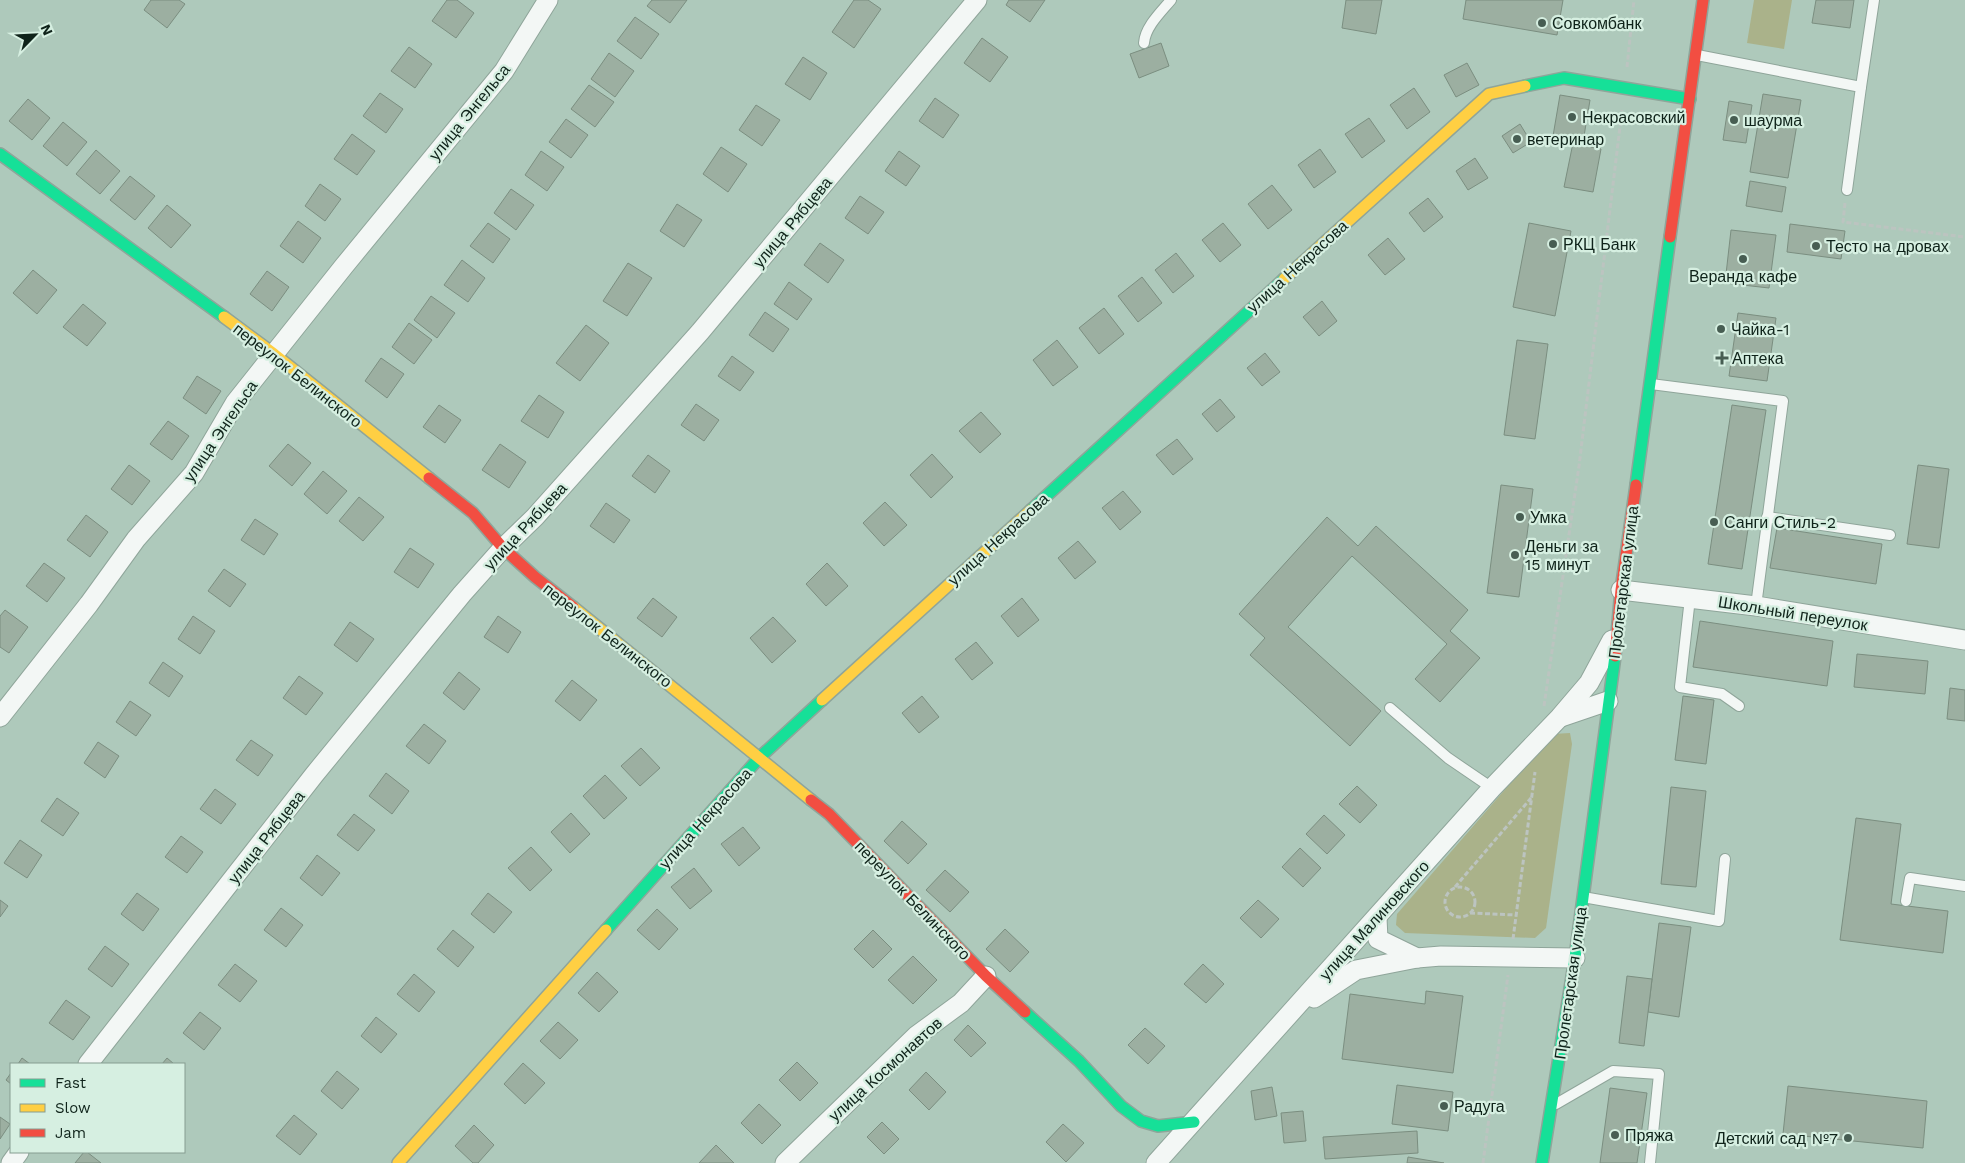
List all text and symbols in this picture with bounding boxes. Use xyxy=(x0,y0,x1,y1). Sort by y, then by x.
north arrow xyxy=(10,10,60,60)
place label: Совкомбанк xyxy=(1552,14,1642,33)
marker: Совкомбанк xyxy=(1536,17,1548,29)
text: N xyxy=(37,22,56,38)
street label: улица Энгельса xyxy=(425,60,514,164)
place label: Некрасовский xyxy=(1582,108,1686,127)
marker: Некрасовский xyxy=(1566,111,1578,123)
place label: шаурма xyxy=(1744,111,1802,130)
marker: шаурма xyxy=(1728,114,1740,126)
place label: ветеринар xyxy=(1527,130,1604,149)
marker: ветеринар xyxy=(1511,133,1523,145)
street label: улица Рябцева xyxy=(749,173,836,272)
street label: улица Некрасова xyxy=(1243,216,1352,317)
place label: РКЦ Банк xyxy=(1563,235,1637,254)
place label: Тесто на дровах xyxy=(1826,237,1949,256)
marker: РКЦ Банк xyxy=(1547,238,1559,250)
marker: Тесто на дровах xyxy=(1810,240,1822,252)
marker: Веранда кафе xyxy=(1737,253,1749,265)
place label: Веранда кафе xyxy=(1689,267,1797,286)
street label: переулок Белинского xyxy=(230,319,366,432)
place label: Чайка-1 xyxy=(1731,320,1790,339)
marker: Чайка-1 xyxy=(1715,323,1727,335)
place label: Аптека xyxy=(1732,349,1784,368)
marker: Аптека xyxy=(1716,352,1728,364)
street label: улица Энгельса xyxy=(179,377,261,486)
street label: улица Рябцева xyxy=(480,479,571,574)
street label: улица Некрасова xyxy=(944,489,1053,590)
street label: Пролетарская улица xyxy=(1605,504,1642,660)
place label: Умка xyxy=(1530,508,1567,527)
marker: Умка xyxy=(1514,511,1526,523)
place label: Санги Стиль-2 xyxy=(1724,513,1836,532)
marker: Санги Стиль-2 xyxy=(1708,516,1720,528)
place label: Деньги за 15 минут xyxy=(1525,537,1598,574)
marker: Деньги за 15 минут xyxy=(1509,549,1521,561)
street label: переулок Белинского xyxy=(540,579,676,692)
street label: Школьный переулок xyxy=(1717,592,1870,635)
street label: улица Некрасова xyxy=(655,764,756,873)
street label: улица Рябцева xyxy=(224,787,309,887)
street label: переулок Белинского xyxy=(851,837,974,964)
street label: улица Малиновского xyxy=(1316,856,1433,984)
street label: Пролетарская улица xyxy=(1550,905,1591,1061)
street label: улица Космонавтов xyxy=(825,1013,946,1125)
legend xyxy=(10,1063,185,1153)
text: Fast xyxy=(55,1074,87,1092)
place label: Радуга xyxy=(1454,1097,1505,1116)
text: Slow xyxy=(55,1099,91,1117)
marker: Радуга xyxy=(1438,1100,1450,1112)
text: Jam xyxy=(55,1124,86,1142)
place label: Пряжа xyxy=(1625,1126,1674,1145)
marker: Пряжа xyxy=(1609,1129,1621,1141)
place label: Детский сад №7 xyxy=(1715,1129,1838,1148)
marker: Детский сад №7 xyxy=(1842,1132,1854,1144)

